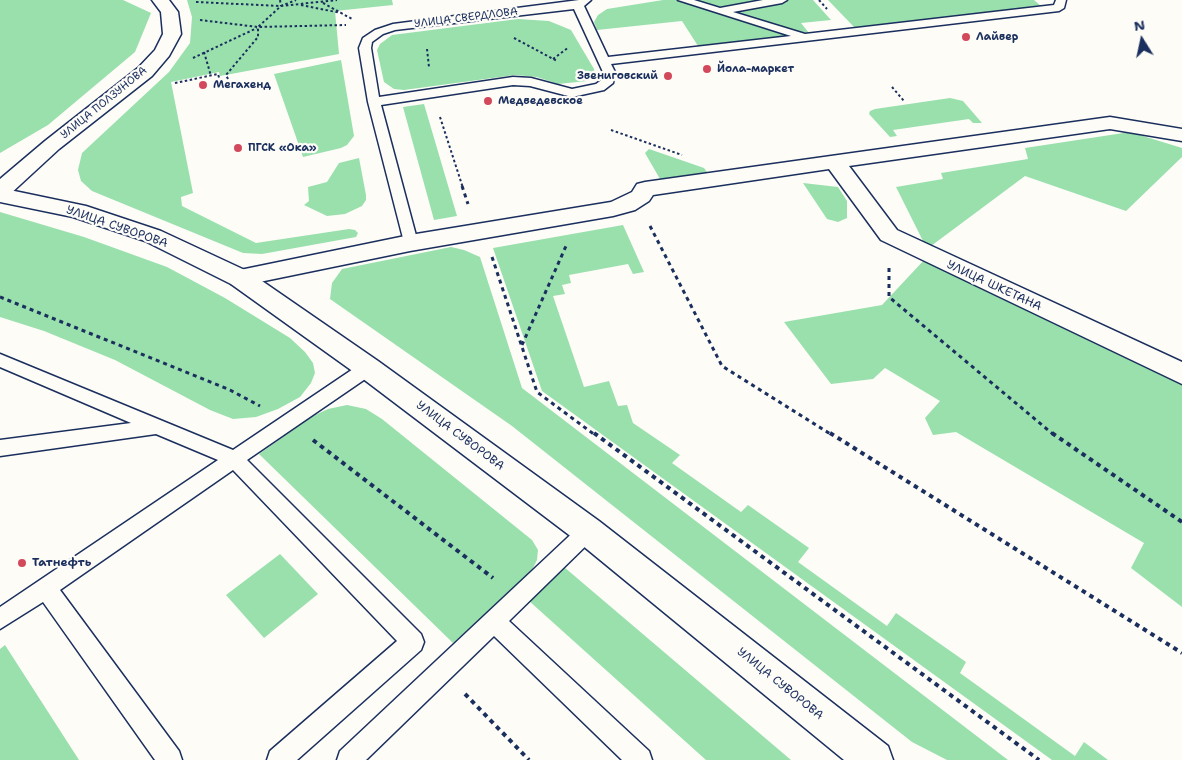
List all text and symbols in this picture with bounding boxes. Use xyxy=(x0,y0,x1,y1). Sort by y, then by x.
street label: УЛИЦА СВЕРДЛОВА xyxy=(413,5,519,31)
north arrow xyxy=(1117,15,1167,65)
text: N xyxy=(1132,15,1146,35)
place label: Лайвер xyxy=(976,30,1018,44)
marker: Лайвер xyxy=(960,31,972,43)
place label: Йола-маркет xyxy=(717,62,794,76)
marker: Йола-маркет xyxy=(701,63,713,75)
street label: УЛИЦА ПОЛЗУНОВА xyxy=(58,64,150,142)
place label: Звениговский xyxy=(577,69,658,83)
marker: Звениговский xyxy=(662,70,674,82)
place label: Мегахенд xyxy=(213,78,271,92)
marker: Мегахенд xyxy=(197,79,209,91)
place label: Медведевское xyxy=(498,94,583,108)
marker: Медведевское xyxy=(482,95,494,107)
place label: ПГСК «Ока» xyxy=(248,141,317,155)
marker: ПГСК «Ока» xyxy=(232,142,244,154)
street label: УЛИЦА СУВОРОВА xyxy=(64,203,170,251)
street label: УЛИЦА ШКЕТАНА xyxy=(944,258,1044,314)
street label: УЛИЦА СУВОРОВА xyxy=(413,398,507,474)
place label: Татнефть xyxy=(32,556,91,570)
marker: Татнефть xyxy=(16,557,28,569)
street label: УЛИЦА СУВОРОВА xyxy=(734,645,826,723)

